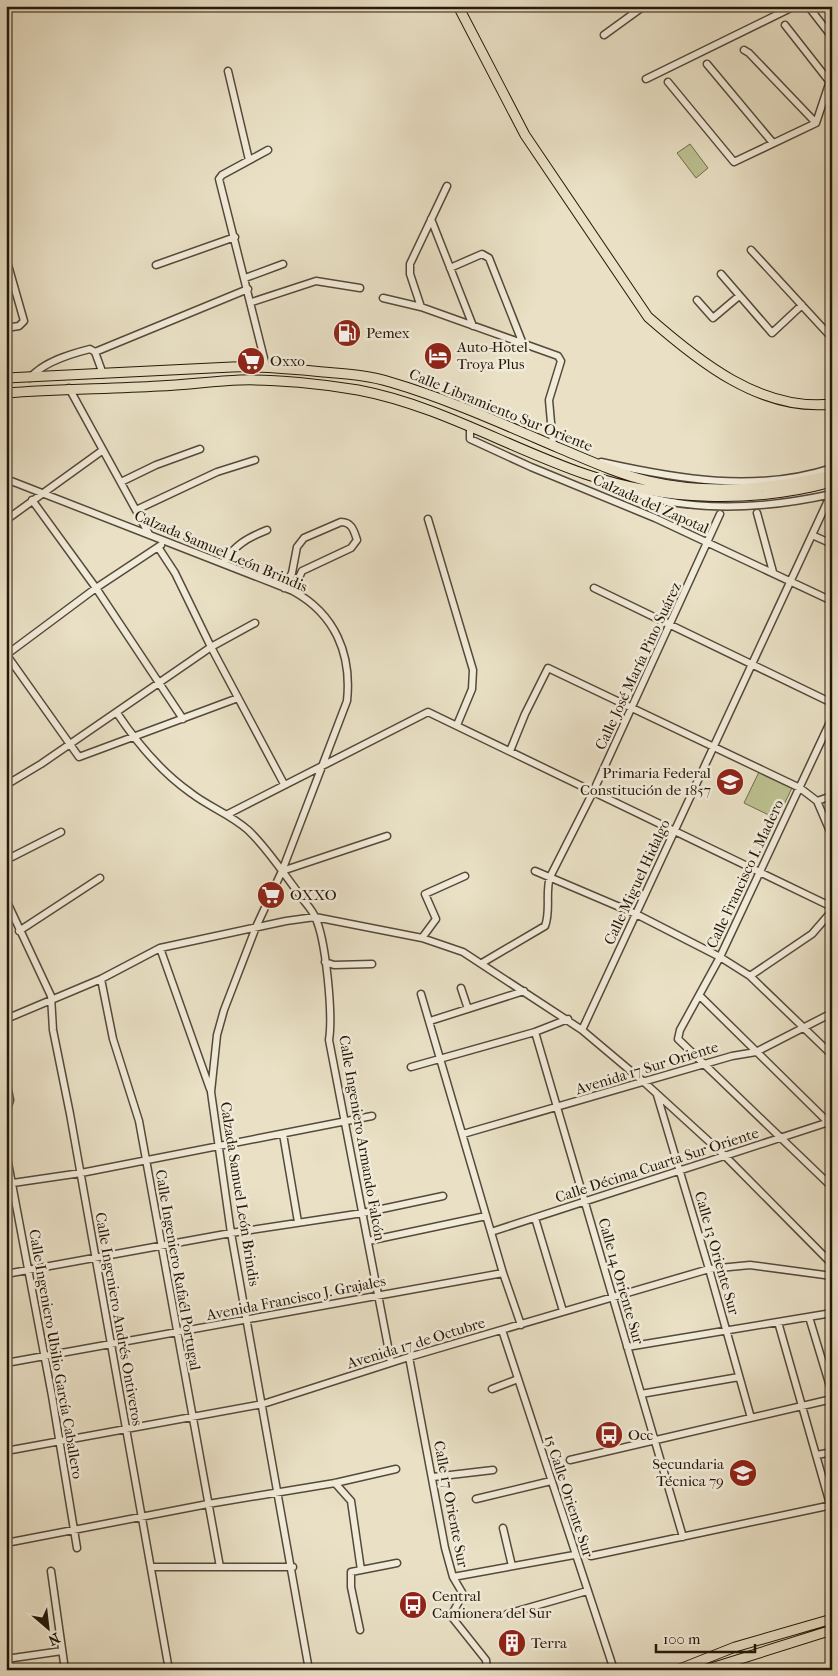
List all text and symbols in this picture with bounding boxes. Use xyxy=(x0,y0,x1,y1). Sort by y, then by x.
fuel station icon: Pemex xyxy=(332,318,362,348)
place label: Pemex xyxy=(366,324,410,342)
place label: Auto-Hotel Troya Plus xyxy=(456,338,528,373)
hotel icon: Auto-Hotel Troya Plus xyxy=(423,341,453,371)
supermarket icon: Oxxo xyxy=(236,346,266,376)
place label: Oxxo xyxy=(270,352,305,370)
street label: Calle Libramiento Sur Oriente xyxy=(407,365,596,455)
street label: Calzada del Zapotal xyxy=(590,470,712,538)
street label: Calzada Samuel León Brindis xyxy=(132,506,311,596)
street label: Calle José María Pino Suárez xyxy=(591,579,685,753)
place label: Primaria Federal Constitución de 1857 xyxy=(580,764,711,799)
school or university icon: Primaria Federal Constitución de 1857 xyxy=(715,767,745,797)
street label: Calle Francisco I. Madero xyxy=(703,796,788,951)
street label: Calle Miguel Hidalgo xyxy=(600,816,674,948)
supermarket icon: OXXO xyxy=(256,880,286,910)
place label: OXXO xyxy=(290,886,337,904)
street label: Calle Ingeniero Armando Falcón xyxy=(335,1034,389,1242)
street label: Avenida 17 Sur Oriente xyxy=(572,1038,721,1099)
street label: Calzada Samuel León Brindis xyxy=(217,1100,264,1288)
street label: Calle Décima Cuarta Sur Oriente xyxy=(553,1123,762,1206)
street label: Calle Ingeniero Rafaél Portugal xyxy=(151,1168,205,1372)
street label: Calle 13 Oriente Sur xyxy=(691,1189,743,1317)
street label: Calle Ingeniero Andrés Ontiveros xyxy=(91,1211,147,1428)
street label: Calle 14 Oriente Sur xyxy=(594,1216,648,1347)
street label: Calle Ingeniero Ubilio García Caballero xyxy=(25,1228,87,1481)
street label: Avenida Francisco J. Grajales xyxy=(204,1272,388,1324)
street label: Avenida 17 de Octubre xyxy=(344,1313,488,1373)
bus stop icon: Occ xyxy=(594,1420,624,1450)
place label: Occ xyxy=(628,1426,653,1444)
street label: 15 Calle Oriente Sur xyxy=(541,1432,598,1560)
street label: Calle 17 Oriente Sur xyxy=(430,1439,472,1570)
place label: Secundaria Técnica 79 xyxy=(652,1455,725,1490)
school or university icon: Secundaria Técnica 79 xyxy=(728,1458,758,1488)
place label: Central Camionera del Sur xyxy=(432,1587,552,1622)
bus stop icon: Central Camionera del Sur xyxy=(398,1590,428,1620)
north arrow xyxy=(22,1604,72,1654)
scale bar xyxy=(656,1621,754,1653)
building icon: Terra xyxy=(497,1628,527,1658)
text: N xyxy=(45,1629,63,1649)
text: 100 m xyxy=(663,1630,701,1648)
place label: Terra xyxy=(531,1634,568,1652)

